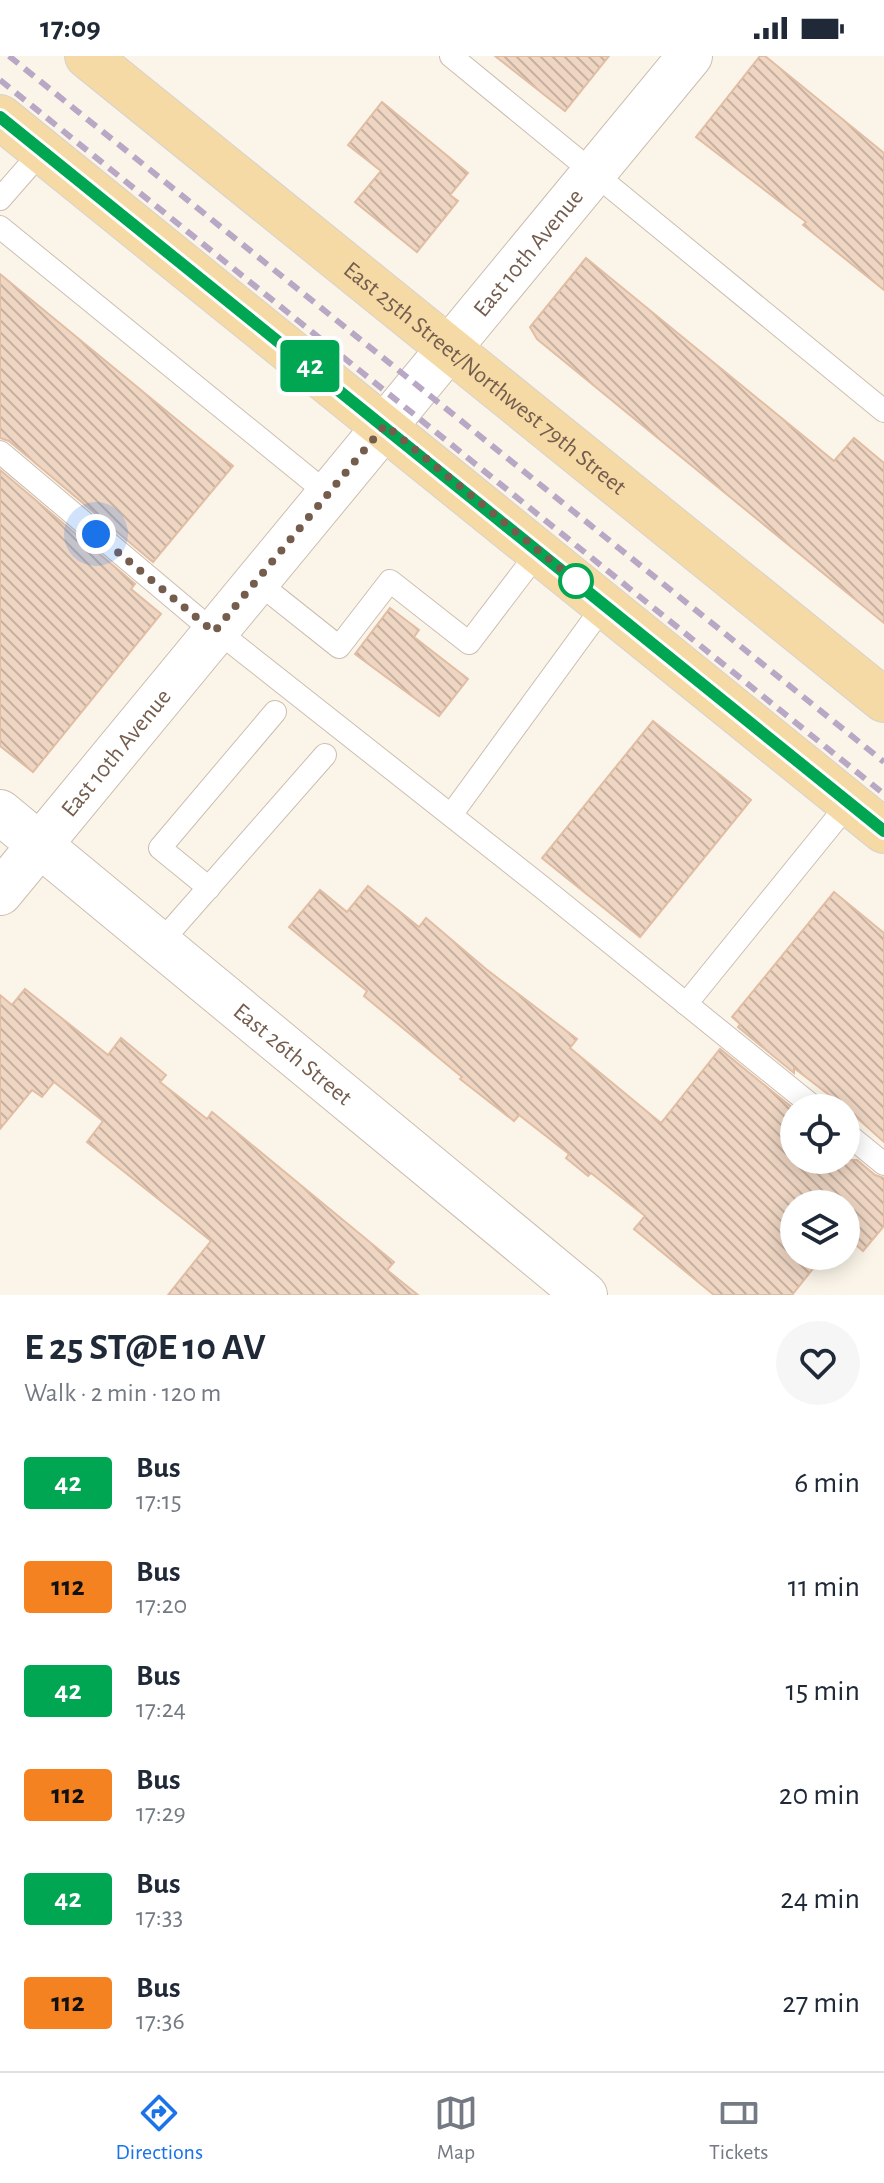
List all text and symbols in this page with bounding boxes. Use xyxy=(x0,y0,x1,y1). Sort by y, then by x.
text: 17:09 xyxy=(40,13,101,43)
street label: East 10th Avenue xyxy=(469,185,588,322)
street label: East 25th Street/Northwest 79th Street xyxy=(339,258,631,500)
line badge: 42 xyxy=(274,340,346,392)
text: 42 xyxy=(296,352,324,380)
your location xyxy=(76,514,116,554)
unlabelled marker xyxy=(559,564,593,598)
street label: East 10th Avenue xyxy=(57,685,176,822)
street label: East 26th Street xyxy=(229,999,356,1111)
map controls xyxy=(780,1094,860,1270)
button: locate xyxy=(780,1094,860,1174)
button: layers xyxy=(780,1190,860,1270)
button: heart xyxy=(776,1321,860,1405)
text: E 25 ST@E 10 AV xyxy=(24,1329,266,1367)
text: Walk · 2 min · 120 m xyxy=(24,1380,221,1406)
text: Bus xyxy=(136,1453,181,1483)
text: 6 min xyxy=(794,1468,860,1498)
text: 42 xyxy=(54,1469,82,1497)
text: 17:15 xyxy=(136,1488,182,1514)
text: Bus xyxy=(136,1557,181,1587)
text: 11 min xyxy=(788,1572,860,1602)
text: 112 xyxy=(51,1573,85,1601)
text: 17:20 xyxy=(136,1592,187,1618)
text: Bus xyxy=(136,1661,181,1691)
text: 15 min xyxy=(785,1676,860,1706)
text: 42 xyxy=(54,1677,82,1705)
text: 17:24 xyxy=(136,1696,186,1722)
text: Bus xyxy=(136,1765,181,1795)
text: 20 min xyxy=(779,1780,860,1810)
text: 112 xyxy=(51,1781,85,1809)
text: 17:29 xyxy=(136,1800,186,1826)
text: Bus xyxy=(136,1869,181,1899)
text: 24 min xyxy=(780,1884,860,1914)
text: 42 xyxy=(54,1885,82,1913)
text: 17:33 xyxy=(136,1904,183,1930)
text: Bus xyxy=(136,1973,181,2003)
text: 27 min xyxy=(782,1988,860,2018)
text: 112 xyxy=(51,1989,85,2017)
text: 17:36 xyxy=(136,2008,185,2034)
tab: Directions xyxy=(115,2091,203,2165)
tab: Map xyxy=(434,2091,478,2165)
tab: Tickets xyxy=(709,2091,769,2165)

